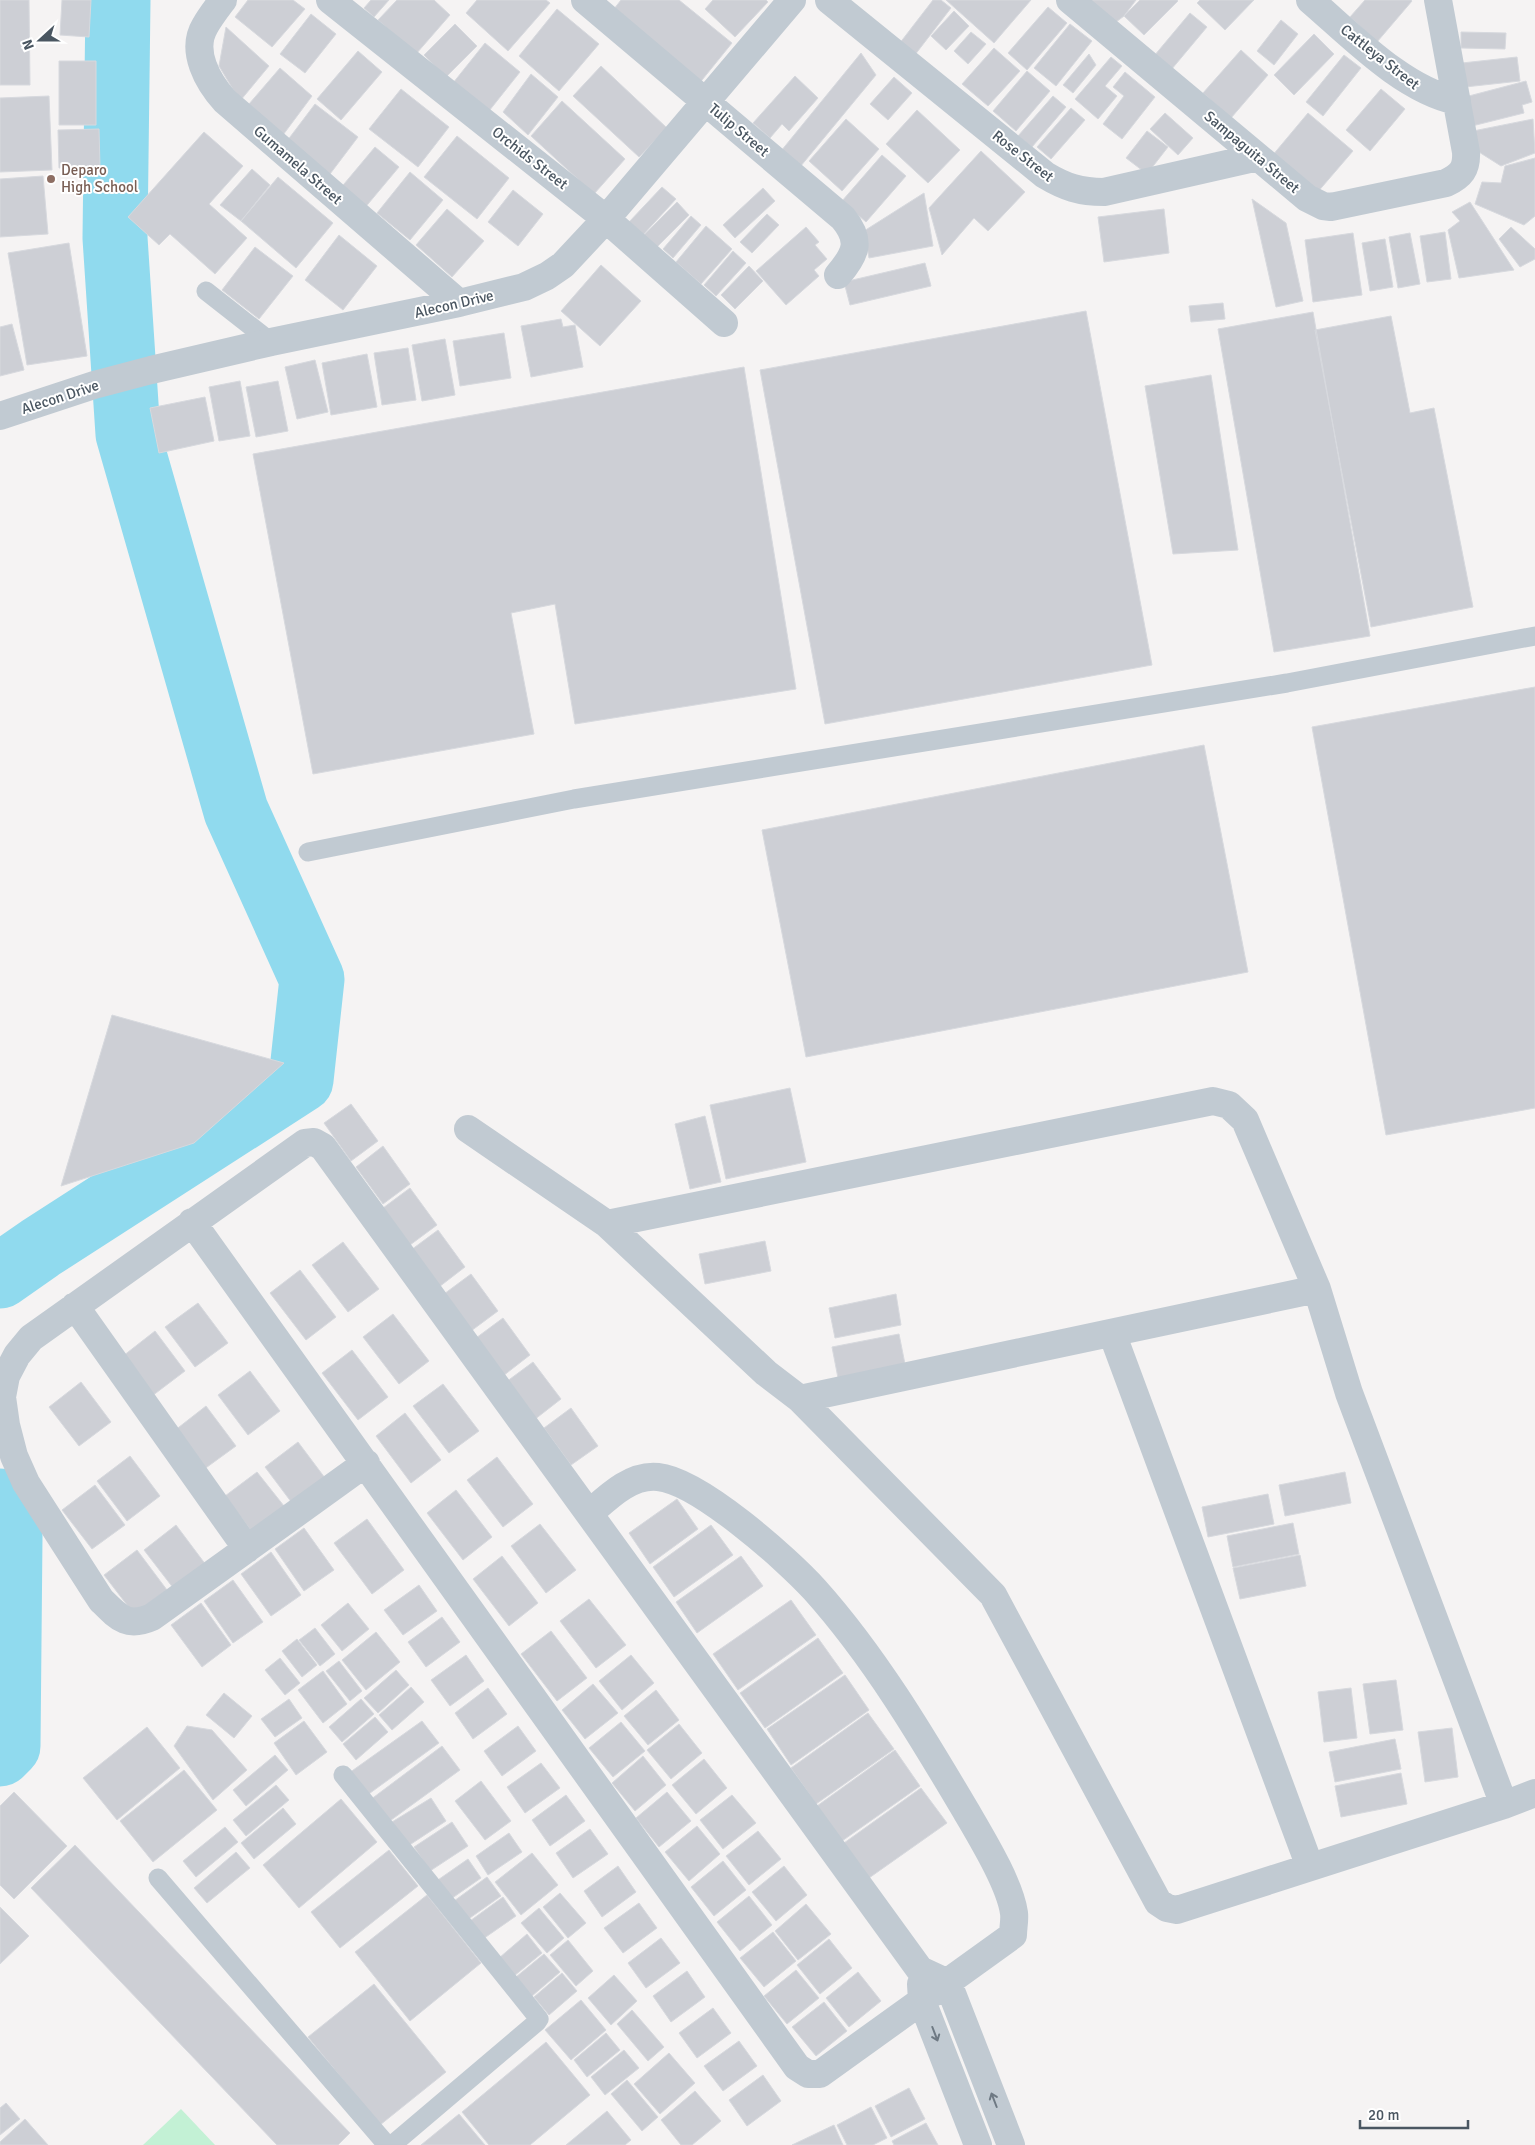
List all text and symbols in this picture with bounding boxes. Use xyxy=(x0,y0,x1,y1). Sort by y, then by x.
north arrow xyxy=(15,15,65,65)
street label: Cattleya Street xyxy=(1337,21,1423,93)
text: N xyxy=(19,37,38,52)
street label: Tulip Street xyxy=(705,100,773,160)
street label: Sampaguita Street xyxy=(1201,107,1303,197)
street label: Gumamela Street xyxy=(250,122,346,208)
street label: Orchids Street xyxy=(488,123,572,193)
street label: Rose Street xyxy=(989,126,1057,186)
place label: Deparo High School xyxy=(61,161,138,196)
marker: Deparo High School xyxy=(45,173,57,185)
street label: Alecon Drive xyxy=(413,286,495,322)
street label: Alecon Drive xyxy=(19,376,101,418)
one-way arrow xyxy=(931,2026,940,2041)
one-way arrow xyxy=(988,2092,997,2107)
scale bar xyxy=(1360,2098,1468,2130)
text: 20 m xyxy=(1368,2106,1399,2124)

